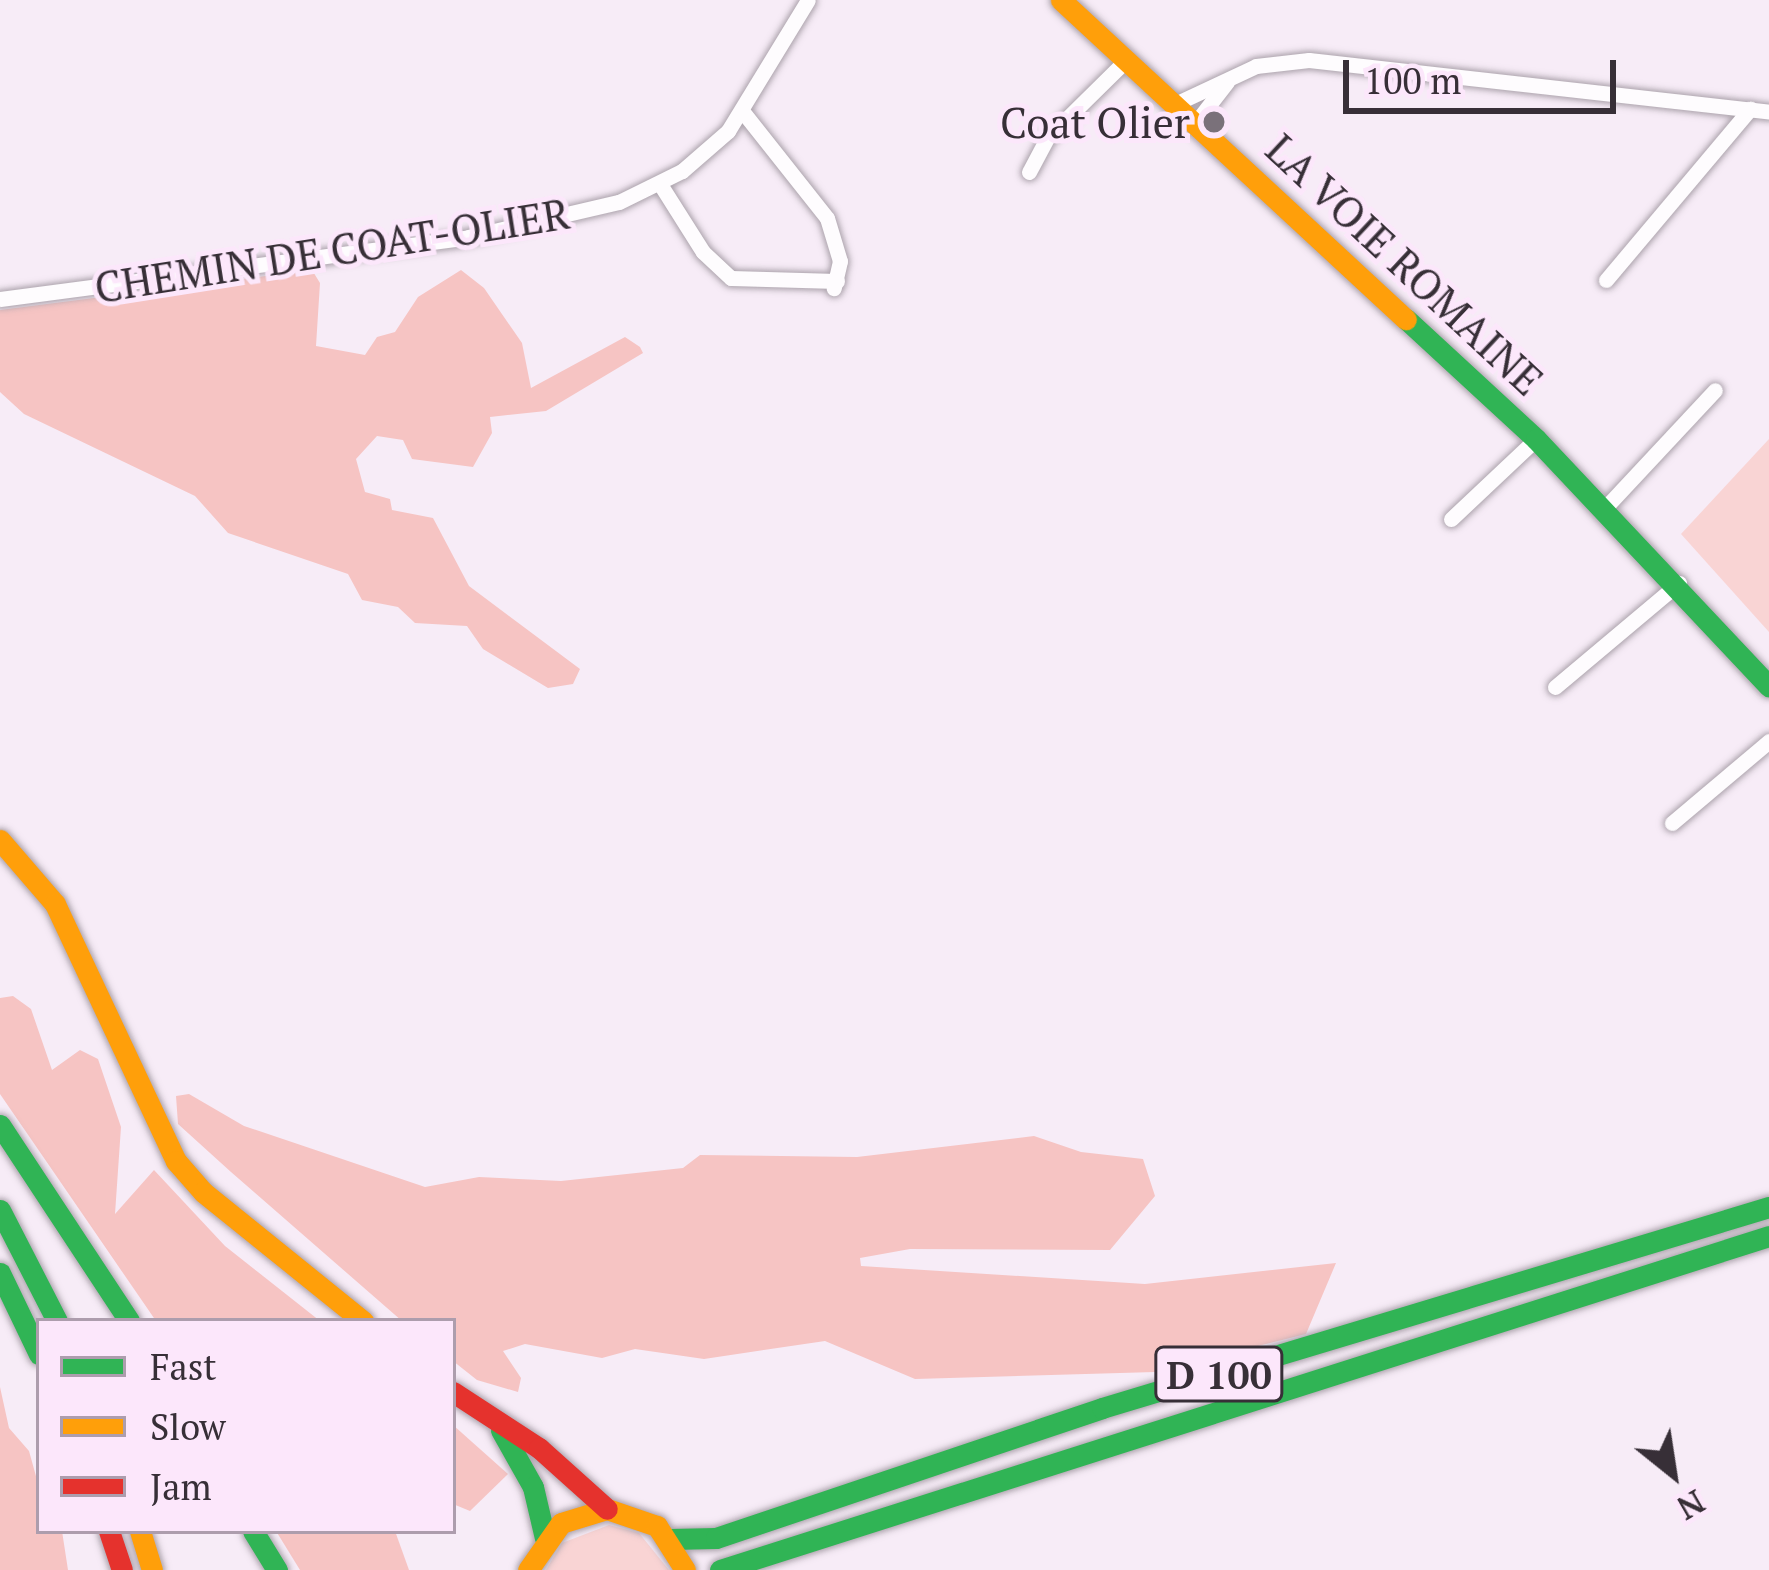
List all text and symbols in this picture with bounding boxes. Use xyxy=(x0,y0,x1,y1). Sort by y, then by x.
scale bar xyxy=(1349,36,1622,110)
text: 100 m xyxy=(1364,57,1461,104)
place label: Coat Olier xyxy=(1000,97,1190,147)
marker: Coat Olier xyxy=(1201,109,1227,135)
street label: LA VOIE ROMAINE xyxy=(1256,122,1554,406)
street label: CHEMIN DE COAT-OLIER xyxy=(91,188,573,312)
legend xyxy=(36,1318,456,1534)
road number: D 100 xyxy=(1153,1341,1285,1407)
text: Fast xyxy=(150,1343,217,1390)
text: Slow xyxy=(150,1403,226,1450)
north arrow xyxy=(1613,1414,1733,1534)
text: Jam xyxy=(150,1463,212,1510)
text: N xyxy=(1670,1481,1713,1530)

